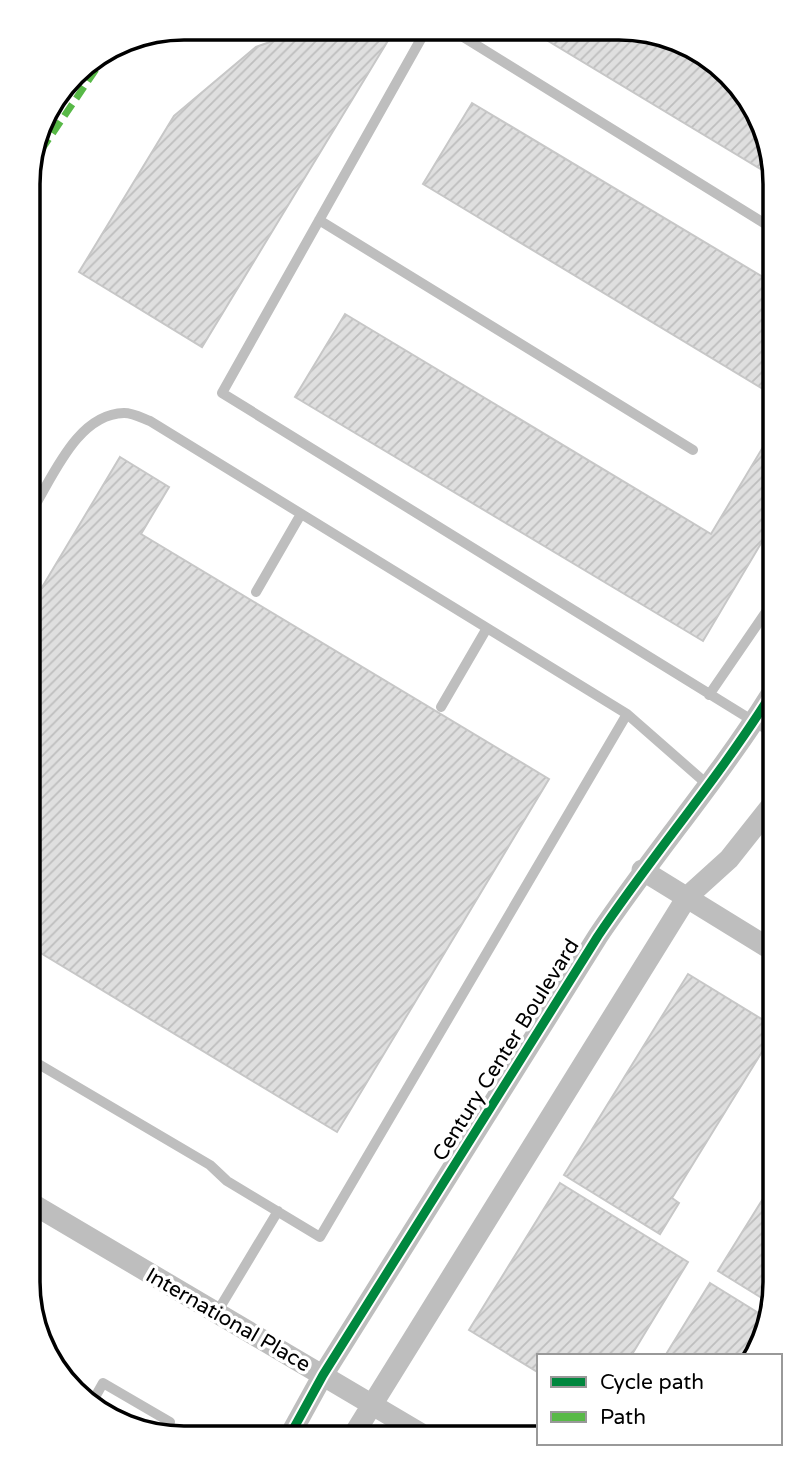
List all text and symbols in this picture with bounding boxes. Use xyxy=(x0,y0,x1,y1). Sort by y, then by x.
street label: Century Center Boulevard xyxy=(427,934,585,1166)
street label: International Place xyxy=(141,1263,315,1377)
legend xyxy=(537,1354,782,1445)
text: Cycle path xyxy=(600,1370,704,1395)
text: Path xyxy=(600,1405,646,1430)

